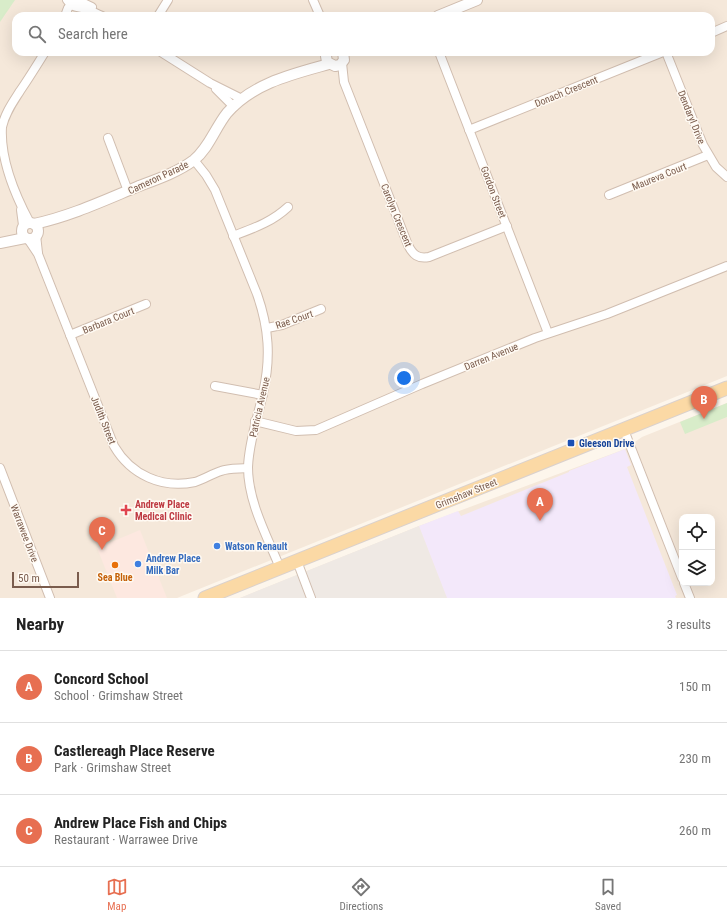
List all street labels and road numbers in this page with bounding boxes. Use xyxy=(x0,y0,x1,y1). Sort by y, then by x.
street label: Donach Crescent xyxy=(533,74,599,109)
street label: Dendaryl Drive xyxy=(676,89,707,146)
street label: Cameron Parade xyxy=(126,159,190,196)
street label: Maureva Court xyxy=(630,161,688,192)
street label: Gordon Street xyxy=(479,165,508,220)
street label: Carolyn Crescent xyxy=(379,182,414,248)
street label: Barbara Court xyxy=(81,305,136,336)
street label: Rae Court xyxy=(274,308,314,331)
street label: Darren Avenue xyxy=(463,341,520,372)
street label: Patricia Avenue xyxy=(247,376,272,438)
street label: Judith Street xyxy=(89,395,118,446)
street label: Grimshaw Street xyxy=(434,476,499,511)
street label: Warrawee Drive xyxy=(8,503,41,564)

